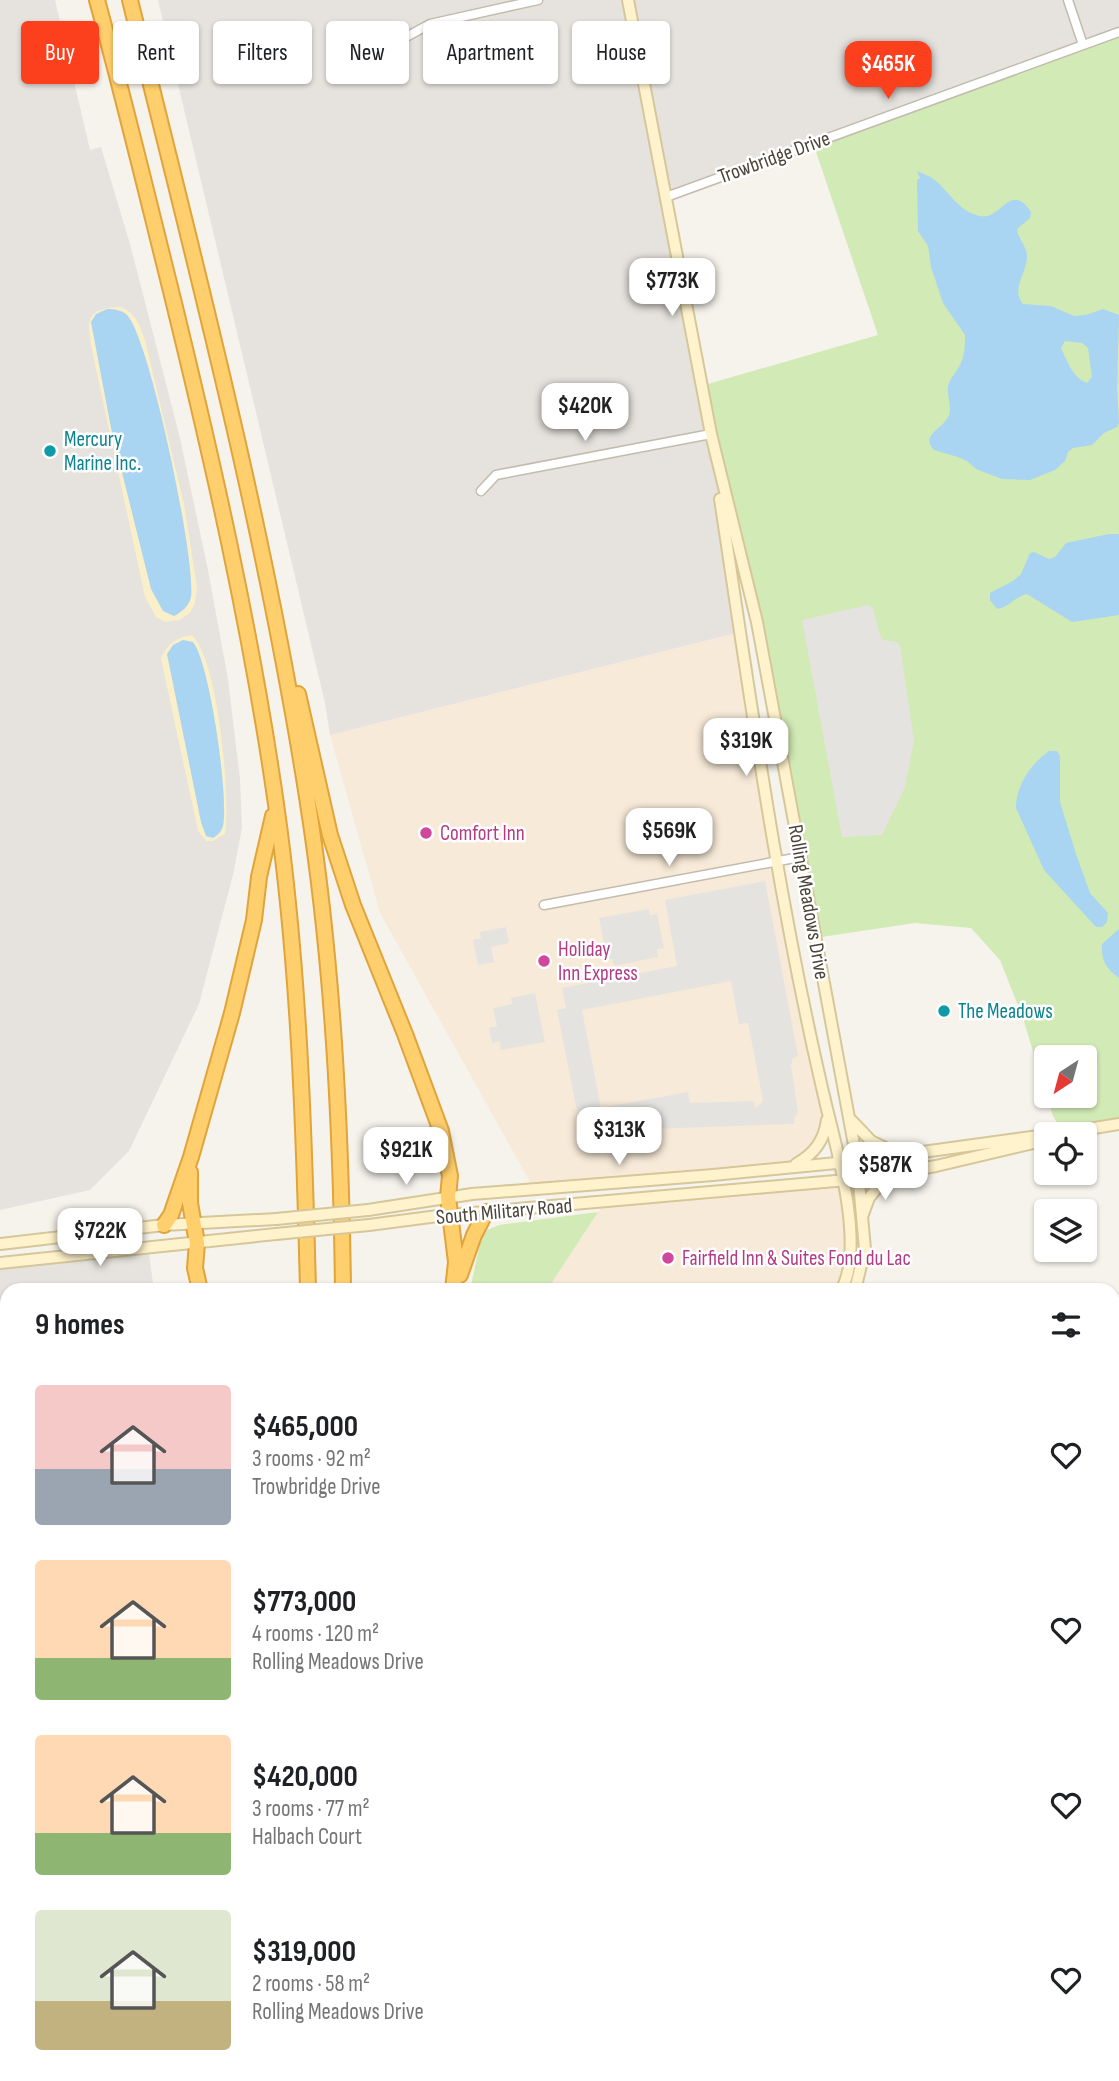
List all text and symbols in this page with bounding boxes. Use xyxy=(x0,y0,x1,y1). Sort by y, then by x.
chip: Buy xyxy=(21,21,99,84)
chip: Rent xyxy=(113,21,199,84)
chip: Filters xyxy=(213,21,312,84)
chip: New xyxy=(326,21,409,84)
chip: Apartment xyxy=(423,21,558,84)
chip: House xyxy=(572,21,670,84)
pin: $465K xyxy=(839,42,937,101)
text: $465K xyxy=(861,50,915,78)
street label: Trowbridge Drive xyxy=(715,126,834,189)
pin: $773K xyxy=(623,258,721,318)
text: $773K xyxy=(645,267,699,295)
pin: $420K xyxy=(536,384,634,443)
text: $420K xyxy=(558,392,612,420)
place label: Mercury Marine Inc. xyxy=(64,427,141,476)
marker: Mercury Marine Inc. xyxy=(42,443,58,459)
pin: $319K xyxy=(697,718,795,778)
text: $319K xyxy=(719,727,773,755)
pin: $569K xyxy=(620,808,718,868)
text: $569K xyxy=(642,817,696,845)
place label: Comfort Inn xyxy=(440,821,525,846)
street label: Rolling Meadows Drive xyxy=(783,823,834,981)
marker: Comfort Inn xyxy=(418,825,434,841)
place label: Holiday Inn Express xyxy=(558,937,638,986)
marker: Holiday Inn Express xyxy=(536,953,552,969)
place label: The Meadows xyxy=(958,999,1053,1024)
marker: The Meadows xyxy=(936,1003,952,1019)
north arrow xyxy=(1034,1045,1097,1108)
map controls xyxy=(1034,1045,1097,1262)
pin: $313K xyxy=(570,1108,668,1167)
text: $313K xyxy=(593,1116,645,1144)
button: locate xyxy=(1034,1122,1097,1185)
pin: $921K xyxy=(357,1128,455,1187)
text: $921K xyxy=(379,1136,433,1164)
pin: $587K xyxy=(836,1142,934,1202)
text: $587K xyxy=(858,1151,912,1179)
street label: South Military Road xyxy=(435,1193,573,1230)
button: layers xyxy=(1034,1199,1097,1262)
pin: $722K xyxy=(51,1208,149,1268)
text: $722K xyxy=(73,1217,127,1245)
place label: Fairfield Inn & Suites Fond du Lac xyxy=(682,1246,911,1271)
marker: Fairfield Inn & Suites Fond du Lac xyxy=(660,1250,676,1266)
icon: filters xyxy=(1047,1306,1085,1344)
text: 9 homes xyxy=(35,1307,125,1343)
text: $465,000 xyxy=(252,1409,358,1445)
icon: home xyxy=(91,1413,175,1497)
icon: heart xyxy=(1047,1436,1085,1474)
text: 3 rooms · 92 m² xyxy=(252,1445,371,1473)
text: Trowbridge Drive xyxy=(252,1473,380,1501)
text: $773,000 xyxy=(252,1584,356,1620)
icon: home xyxy=(91,1588,175,1672)
icon: heart xyxy=(1047,1611,1085,1649)
text: 4 rooms · 120 m² xyxy=(252,1620,379,1648)
text: Rolling Meadows Drive xyxy=(252,1648,424,1676)
text: $420,000 xyxy=(252,1759,358,1795)
icon: home xyxy=(91,1763,175,1847)
icon: heart xyxy=(1047,1786,1085,1824)
text: 3 rooms · 77 m² xyxy=(252,1795,370,1823)
text: Halbach Court xyxy=(252,1823,362,1851)
text: $319,000 xyxy=(252,1934,356,1970)
icon: home xyxy=(91,1938,175,2022)
icon: heart xyxy=(1047,1961,1085,1999)
text: 2 rooms · 58 m² xyxy=(252,1970,370,1998)
text: Rolling Meadows Drive xyxy=(252,1998,424,2026)

